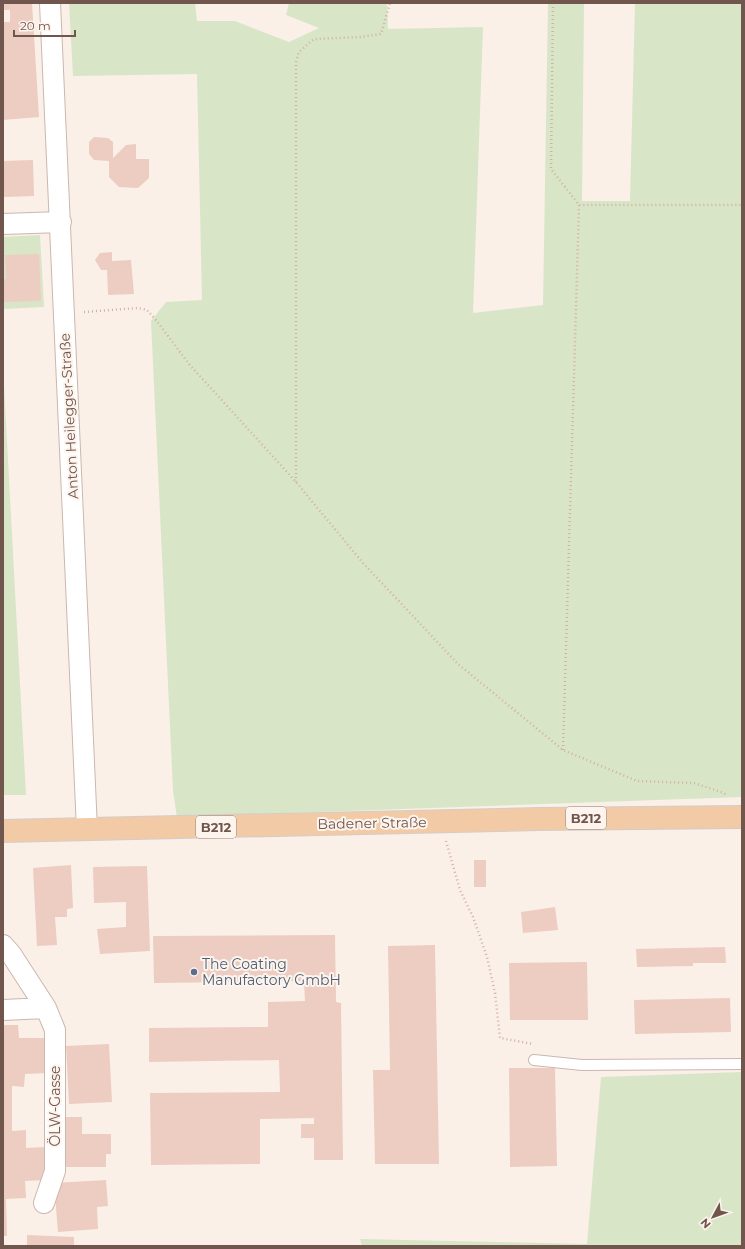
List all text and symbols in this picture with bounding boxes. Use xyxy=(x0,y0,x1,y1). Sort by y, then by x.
scale bar xyxy=(14,12,75,38)
text: 20 m xyxy=(20,18,51,33)
street label: Anton Heilegger-Straße xyxy=(56,333,82,499)
road number: B212 xyxy=(566,807,606,829)
street label: Badener Straße xyxy=(317,813,427,833)
road number: B212 xyxy=(196,816,236,838)
place label: The Coating Manufactory GmbH xyxy=(202,955,341,989)
marker: The Coating Manufactory GmbH xyxy=(189,967,199,977)
street label: ÖLW-Gasse xyxy=(46,1065,64,1147)
north arrow xyxy=(693,1197,733,1237)
text: N xyxy=(697,1216,714,1232)

